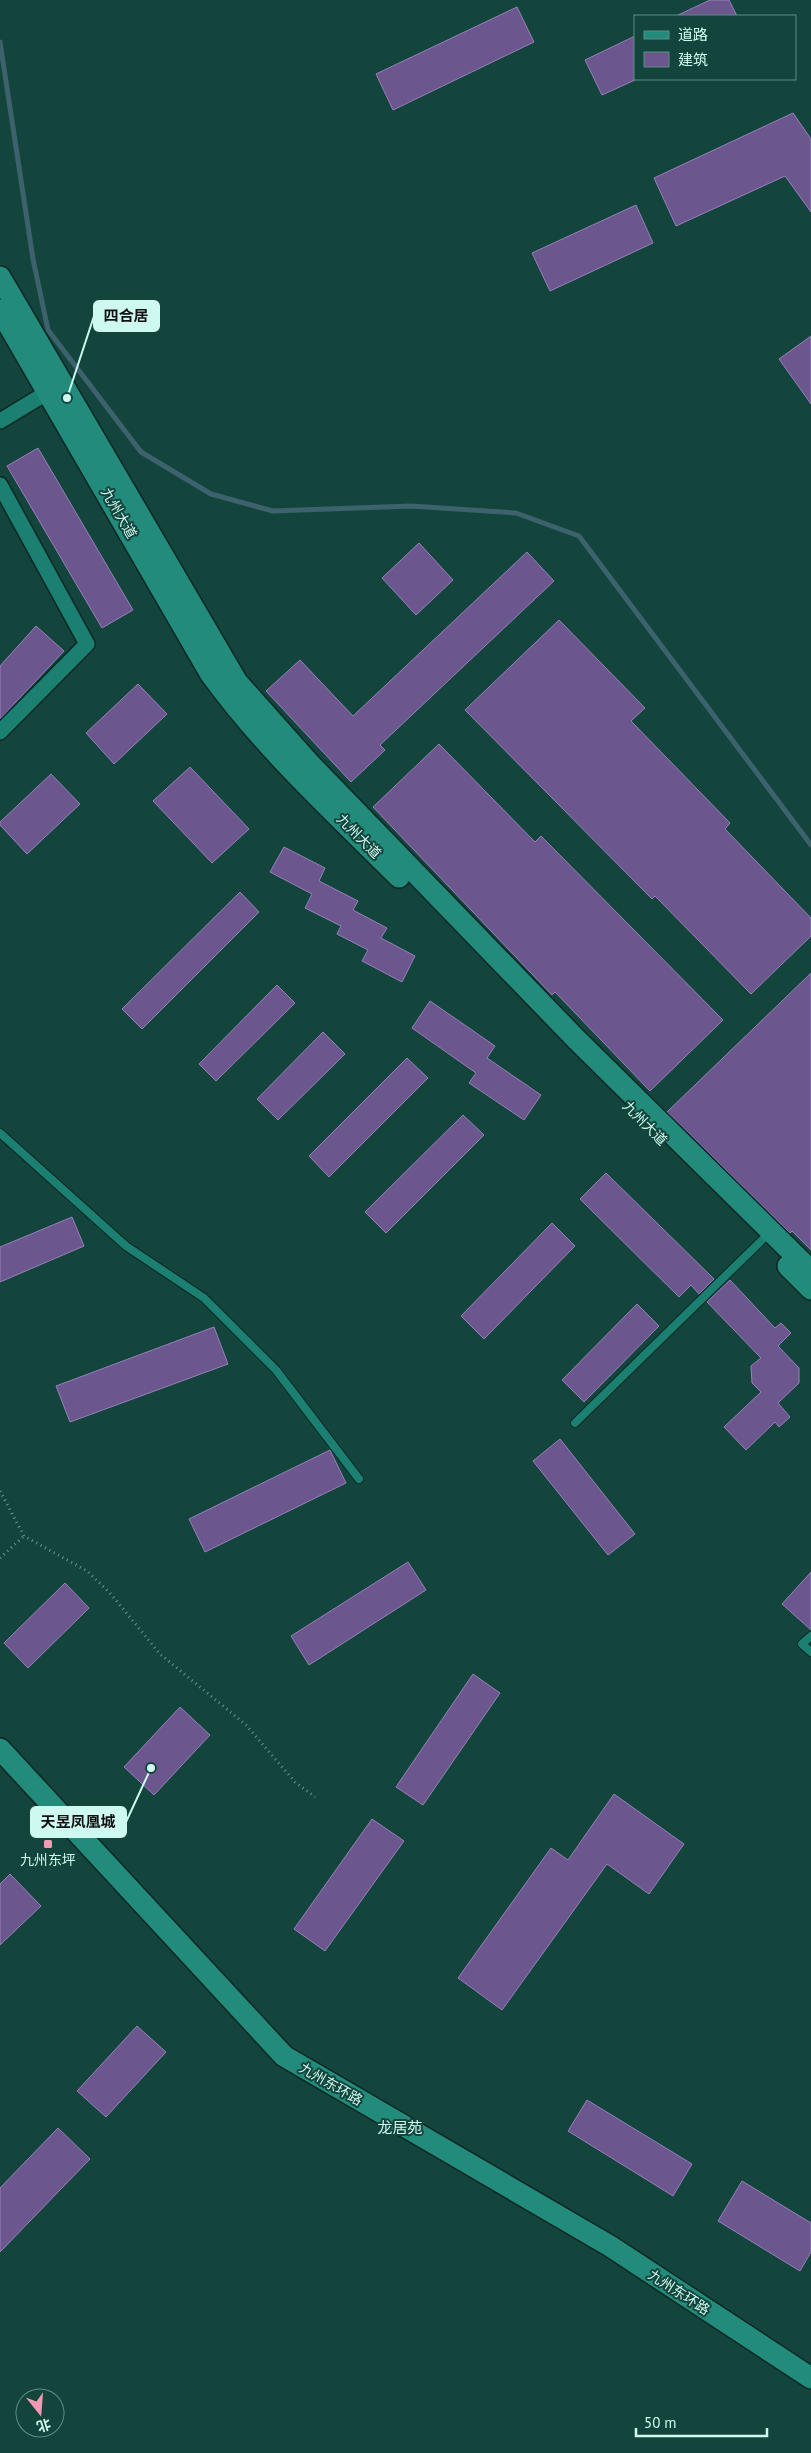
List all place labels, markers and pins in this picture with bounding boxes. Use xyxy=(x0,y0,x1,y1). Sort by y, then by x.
callout: 四合居 xyxy=(94,301,159,331)
callout: 天昱凤凰城 xyxy=(31,1807,126,1837)
marker: 九州东坪 xyxy=(42,1838,54,1850)
place label: 九州东坪 xyxy=(20,1851,76,1869)

